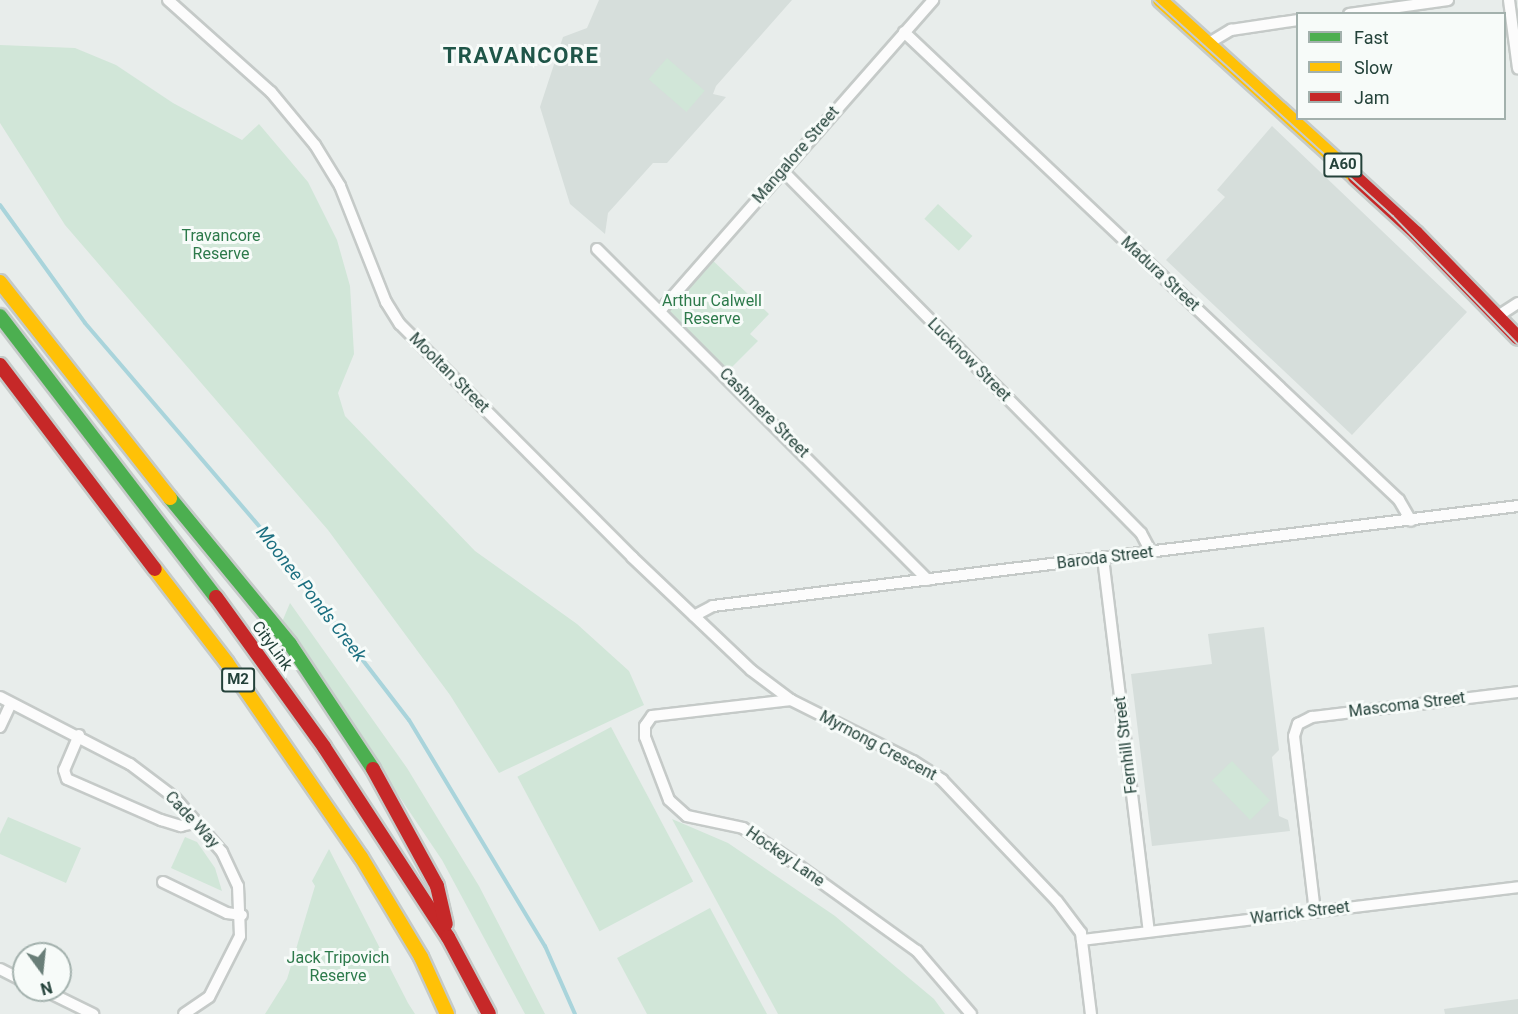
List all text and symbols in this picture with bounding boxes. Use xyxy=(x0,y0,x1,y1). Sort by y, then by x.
legend xyxy=(1296,12,1506,120)
text: Fast xyxy=(1354,27,1389,48)
district label: TRAVANCORE xyxy=(443,43,599,69)
text: Slow xyxy=(1354,57,1393,78)
text: Jam xyxy=(1354,87,1390,108)
street label: Mangalore Street xyxy=(749,103,843,207)
road number: A60 xyxy=(1322,153,1364,177)
park label: Travancore Reserve xyxy=(181,226,261,264)
street label: Madura Street xyxy=(1117,233,1203,315)
park label: Arthur Calwell Reserve xyxy=(662,291,762,329)
street label: Lucknow Street xyxy=(923,314,1015,406)
street label: Mooltan Street xyxy=(405,329,493,417)
street label: Cashmere Street xyxy=(715,364,813,462)
water label: Moonee Ponds Creek xyxy=(251,522,371,666)
street label: Baroda Street xyxy=(1056,543,1154,573)
street label: CityLink xyxy=(248,617,296,675)
road number: M2 xyxy=(220,668,256,692)
street label: Mascoma Street xyxy=(1348,688,1466,722)
street label: Fernhill Street xyxy=(1110,695,1142,795)
street label: Myrnong Crescent xyxy=(816,707,940,785)
street label: Cade Way xyxy=(161,788,223,852)
street label: Hockey Lane xyxy=(742,823,828,891)
street label: Warrick Street xyxy=(1249,897,1351,929)
north arrow xyxy=(12,942,72,1002)
park label: Jack Tripovich Reserve xyxy=(286,948,390,986)
text: N xyxy=(38,977,54,999)

